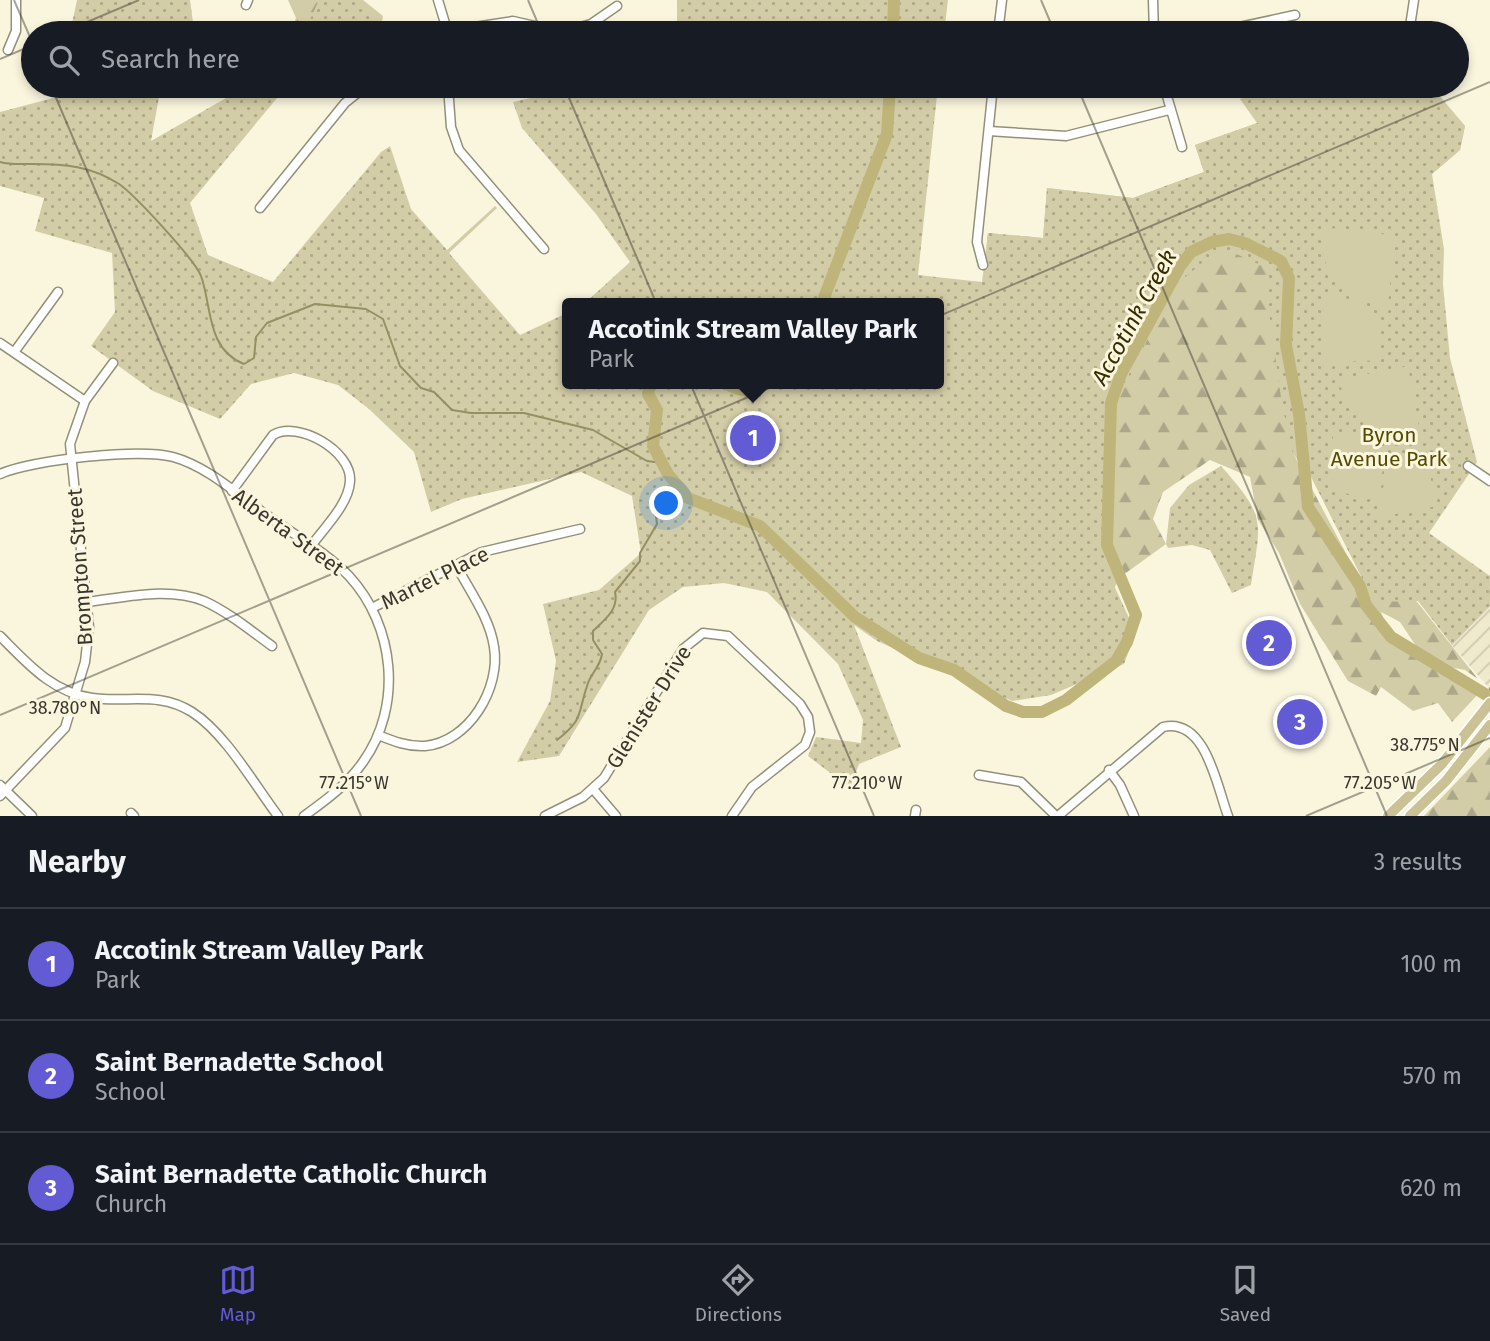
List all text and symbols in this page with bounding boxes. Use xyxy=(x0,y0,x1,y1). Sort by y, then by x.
search box xyxy=(21,21,1469,98)
icon: search xyxy=(45,41,83,79)
text: Search here xyxy=(101,44,240,75)
water label: Accotink Creek xyxy=(1085,245,1183,390)
popup xyxy=(562,298,944,389)
text: Accotink Stream Valley Park xyxy=(589,314,917,345)
text: Park xyxy=(589,345,634,373)
pin: 1 xyxy=(730,412,776,464)
park label: Byron Avenue Park xyxy=(1331,422,1448,472)
street label: Alberta Street xyxy=(227,483,349,581)
your location xyxy=(649,486,683,520)
street label: Brompton Street xyxy=(62,487,98,646)
street label: Martel Place xyxy=(377,541,493,615)
pin: 2 xyxy=(1246,617,1292,669)
street label: Glenister Drive xyxy=(601,641,697,773)
pin: 3 xyxy=(1277,696,1323,748)
text: 38.780°N xyxy=(29,697,101,719)
text: 38.775°N xyxy=(1390,734,1460,756)
text: 77.215°W xyxy=(319,772,389,794)
text: 77.210°W xyxy=(832,772,903,794)
text: 77.205°W xyxy=(1344,772,1416,794)
text: Nearby xyxy=(28,844,126,880)
text: 3 results xyxy=(1374,848,1462,876)
text: Accotink Stream Valley Park xyxy=(95,935,423,966)
text: 1 xyxy=(46,950,56,978)
text: 100 m xyxy=(1401,950,1462,978)
text: Park xyxy=(95,966,140,994)
text: Saint Bernadette School xyxy=(95,1047,383,1078)
text: 2 xyxy=(45,1062,57,1090)
text: 570 m xyxy=(1402,1062,1462,1090)
text: School xyxy=(95,1078,166,1106)
text: Saint Bernadette Catholic Church xyxy=(95,1159,487,1190)
text: 3 xyxy=(45,1174,57,1202)
text: 620 m xyxy=(1400,1174,1462,1202)
text: Church xyxy=(95,1190,167,1218)
tab: Map xyxy=(219,1261,257,1326)
tab: Directions xyxy=(695,1261,782,1326)
tab: Saved xyxy=(1220,1261,1271,1326)

